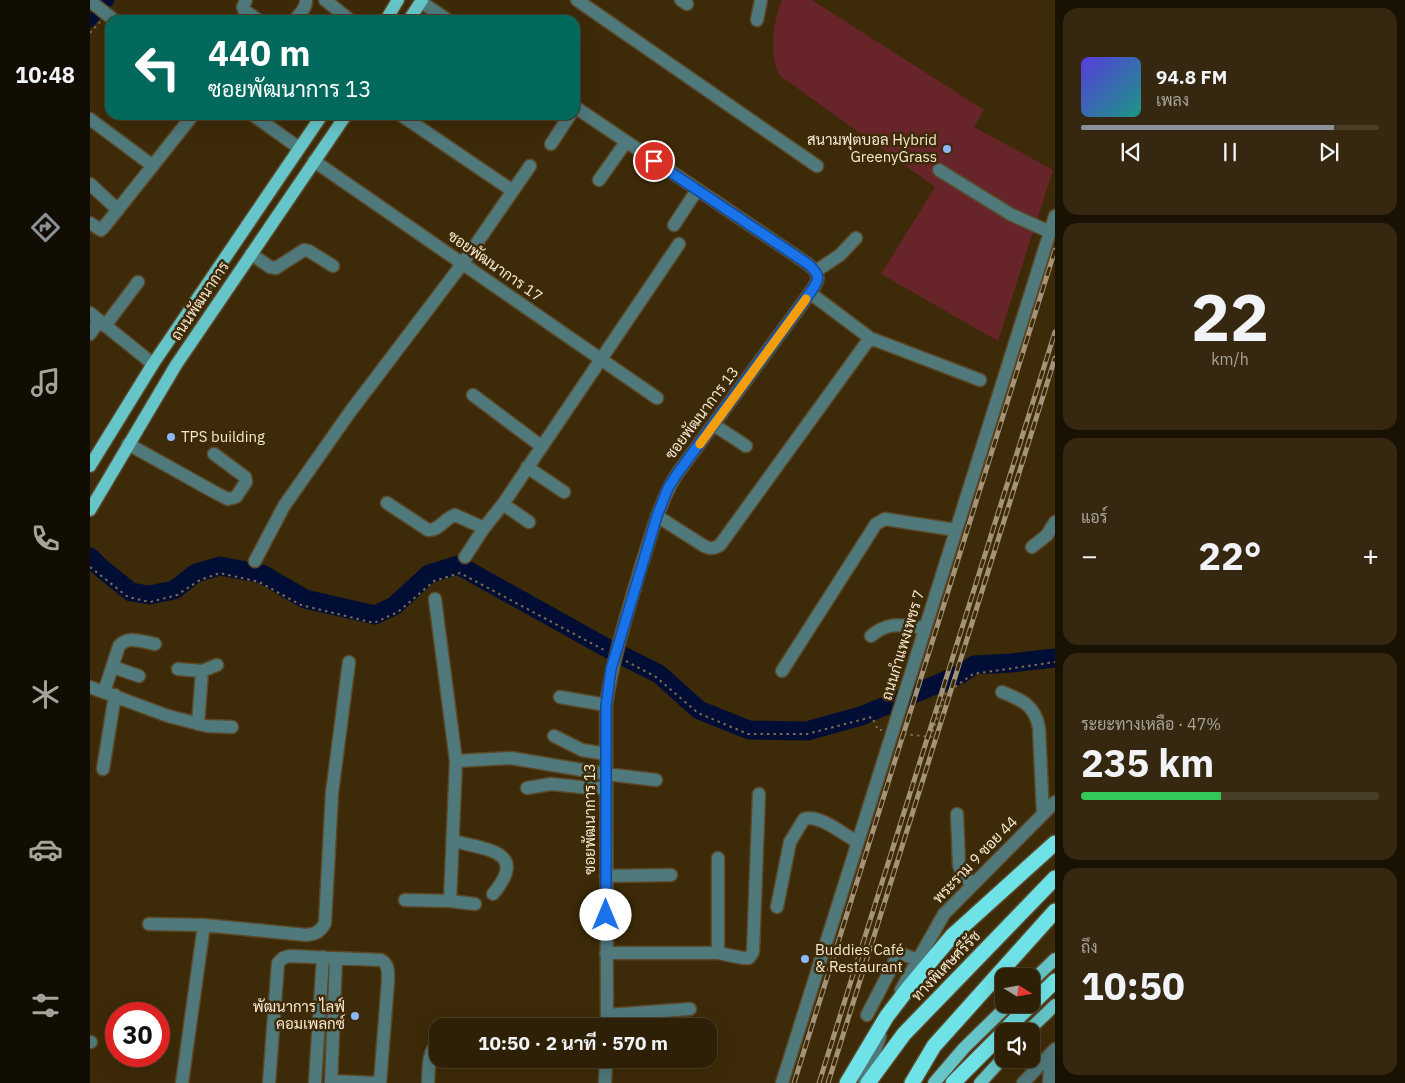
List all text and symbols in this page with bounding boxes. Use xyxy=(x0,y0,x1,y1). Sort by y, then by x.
text: 440 m xyxy=(208,30,311,76)
icon: left xyxy=(125,35,190,100)
text: 10:48 xyxy=(15,60,75,89)
text: 94.8 FM xyxy=(1156,65,1227,89)
text: ซอยพัฒนาการ 13 xyxy=(208,74,371,103)
text: เพลง xyxy=(1156,90,1189,110)
place label: สนามฟุตบอล Hybrid GreenyGrass xyxy=(807,130,937,166)
icon: previous xyxy=(1117,138,1145,166)
icon: pause xyxy=(1216,138,1244,166)
icon: next xyxy=(1315,138,1343,166)
pin xyxy=(633,140,675,182)
marker: สนามฟุตบอล Hybrid GreenyGrass xyxy=(941,143,953,155)
icon: arrive xyxy=(640,147,668,175)
icon: directions xyxy=(28,210,63,245)
street label: ซอยพัฒนาการ 17 xyxy=(444,226,546,305)
street label: ถนนพัฒนาการ xyxy=(166,258,233,344)
text: 22 xyxy=(1191,274,1269,359)
text: km/h xyxy=(1211,349,1249,369)
street label: ซอยพัฒนาการ 13 xyxy=(660,362,743,463)
icon: music xyxy=(28,365,63,400)
place label: TPS building xyxy=(181,427,265,446)
marker: TPS building xyxy=(165,431,177,443)
text: แอร์ xyxy=(1081,507,1107,527)
icon: phone xyxy=(28,521,63,556)
text: 22° xyxy=(1198,531,1262,580)
text: − xyxy=(1081,537,1098,574)
text: + xyxy=(1362,537,1379,574)
street label: ถนนกำแพงเพชร 7 xyxy=(877,587,928,702)
icon: climate xyxy=(28,677,63,712)
text: ระยะทางเหลือ · 47% xyxy=(1081,714,1221,734)
text: 235 km xyxy=(1081,738,1214,787)
street label: ซอยพัฒนาการ 13 xyxy=(580,763,599,875)
street label: พระราม 9 ซอย 44 xyxy=(928,812,1021,907)
icon: car xyxy=(28,832,63,867)
position arrow xyxy=(579,888,631,940)
street label: ทางพิเศษศรีรัช xyxy=(907,926,984,1005)
text: ถึง xyxy=(1081,937,1098,957)
place label: Buddies Café & Restaurant xyxy=(815,940,904,976)
marker: Buddies Café & Restaurant xyxy=(799,953,811,965)
text: 10:50 xyxy=(1081,961,1185,1010)
north arrow xyxy=(995,968,1040,1012)
map controls xyxy=(995,968,1040,1068)
icon: filters xyxy=(28,988,63,1023)
place label: พัฒนาการ ไลฟ์ คอมเพลกซ์ xyxy=(253,997,345,1033)
speed limit sign: 30 xyxy=(105,1002,170,1067)
marker: พัฒนาการ ไลฟ์ คอมเพลกซ์ xyxy=(349,1010,361,1022)
button: sound xyxy=(995,1023,1040,1068)
text: 10:50 · 2 นาที · 570 m xyxy=(478,1031,668,1055)

